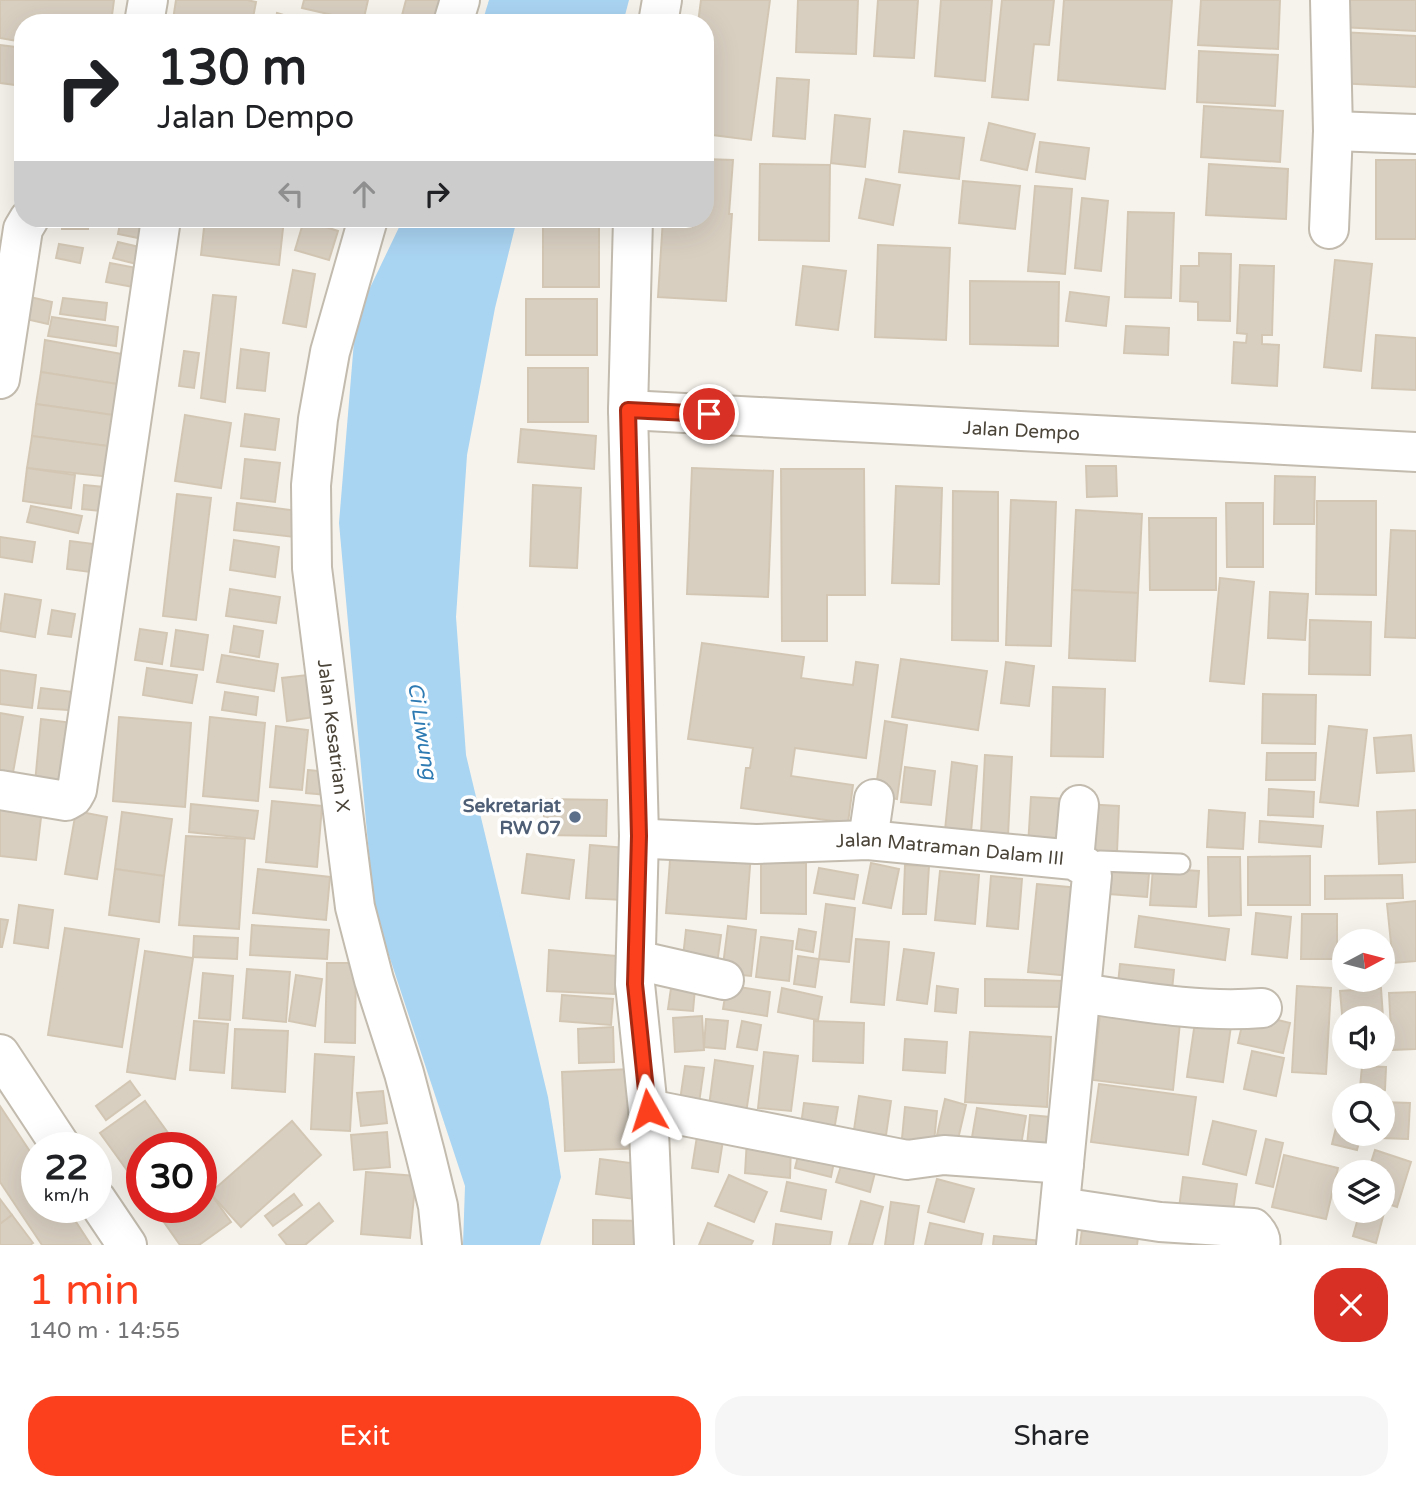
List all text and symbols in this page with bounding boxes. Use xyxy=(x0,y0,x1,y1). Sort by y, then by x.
text: 130 m xyxy=(157,39,307,98)
icon: right xyxy=(42,42,133,133)
text: Jalan Dempo xyxy=(157,99,354,137)
icon: left xyxy=(272,175,310,213)
icon: ahead xyxy=(345,175,383,213)
icon: right xyxy=(418,175,456,213)
pin xyxy=(679,384,739,444)
icon: arrive xyxy=(690,395,728,433)
street label: Jalan Dempo xyxy=(962,417,1081,445)
street label: Jalan Kesatrian X xyxy=(313,658,354,814)
water label: Ci Liwung xyxy=(402,681,442,783)
place label: Sekretariat RW 07 xyxy=(463,795,562,839)
marker: Sekretariat RW 07 xyxy=(567,809,583,825)
street label: Jalan Matraman Dalam III xyxy=(836,829,1065,870)
north arrow xyxy=(1332,929,1395,992)
map controls xyxy=(1332,929,1395,1223)
button: sound xyxy=(1332,1006,1395,1069)
position arrow xyxy=(611,1073,685,1147)
button: search xyxy=(1332,1083,1395,1146)
speed limit sign: 30 xyxy=(126,1132,217,1223)
text: 22 xyxy=(45,1147,88,1189)
button: layers xyxy=(1332,1160,1395,1223)
text: km/h xyxy=(44,1184,89,1206)
text: 1 min xyxy=(28,1265,140,1316)
button: close xyxy=(1314,1268,1388,1342)
text: 140 m · 14:55 xyxy=(28,1317,180,1345)
button: Exit xyxy=(28,1396,701,1476)
button: Share xyxy=(715,1396,1388,1476)

